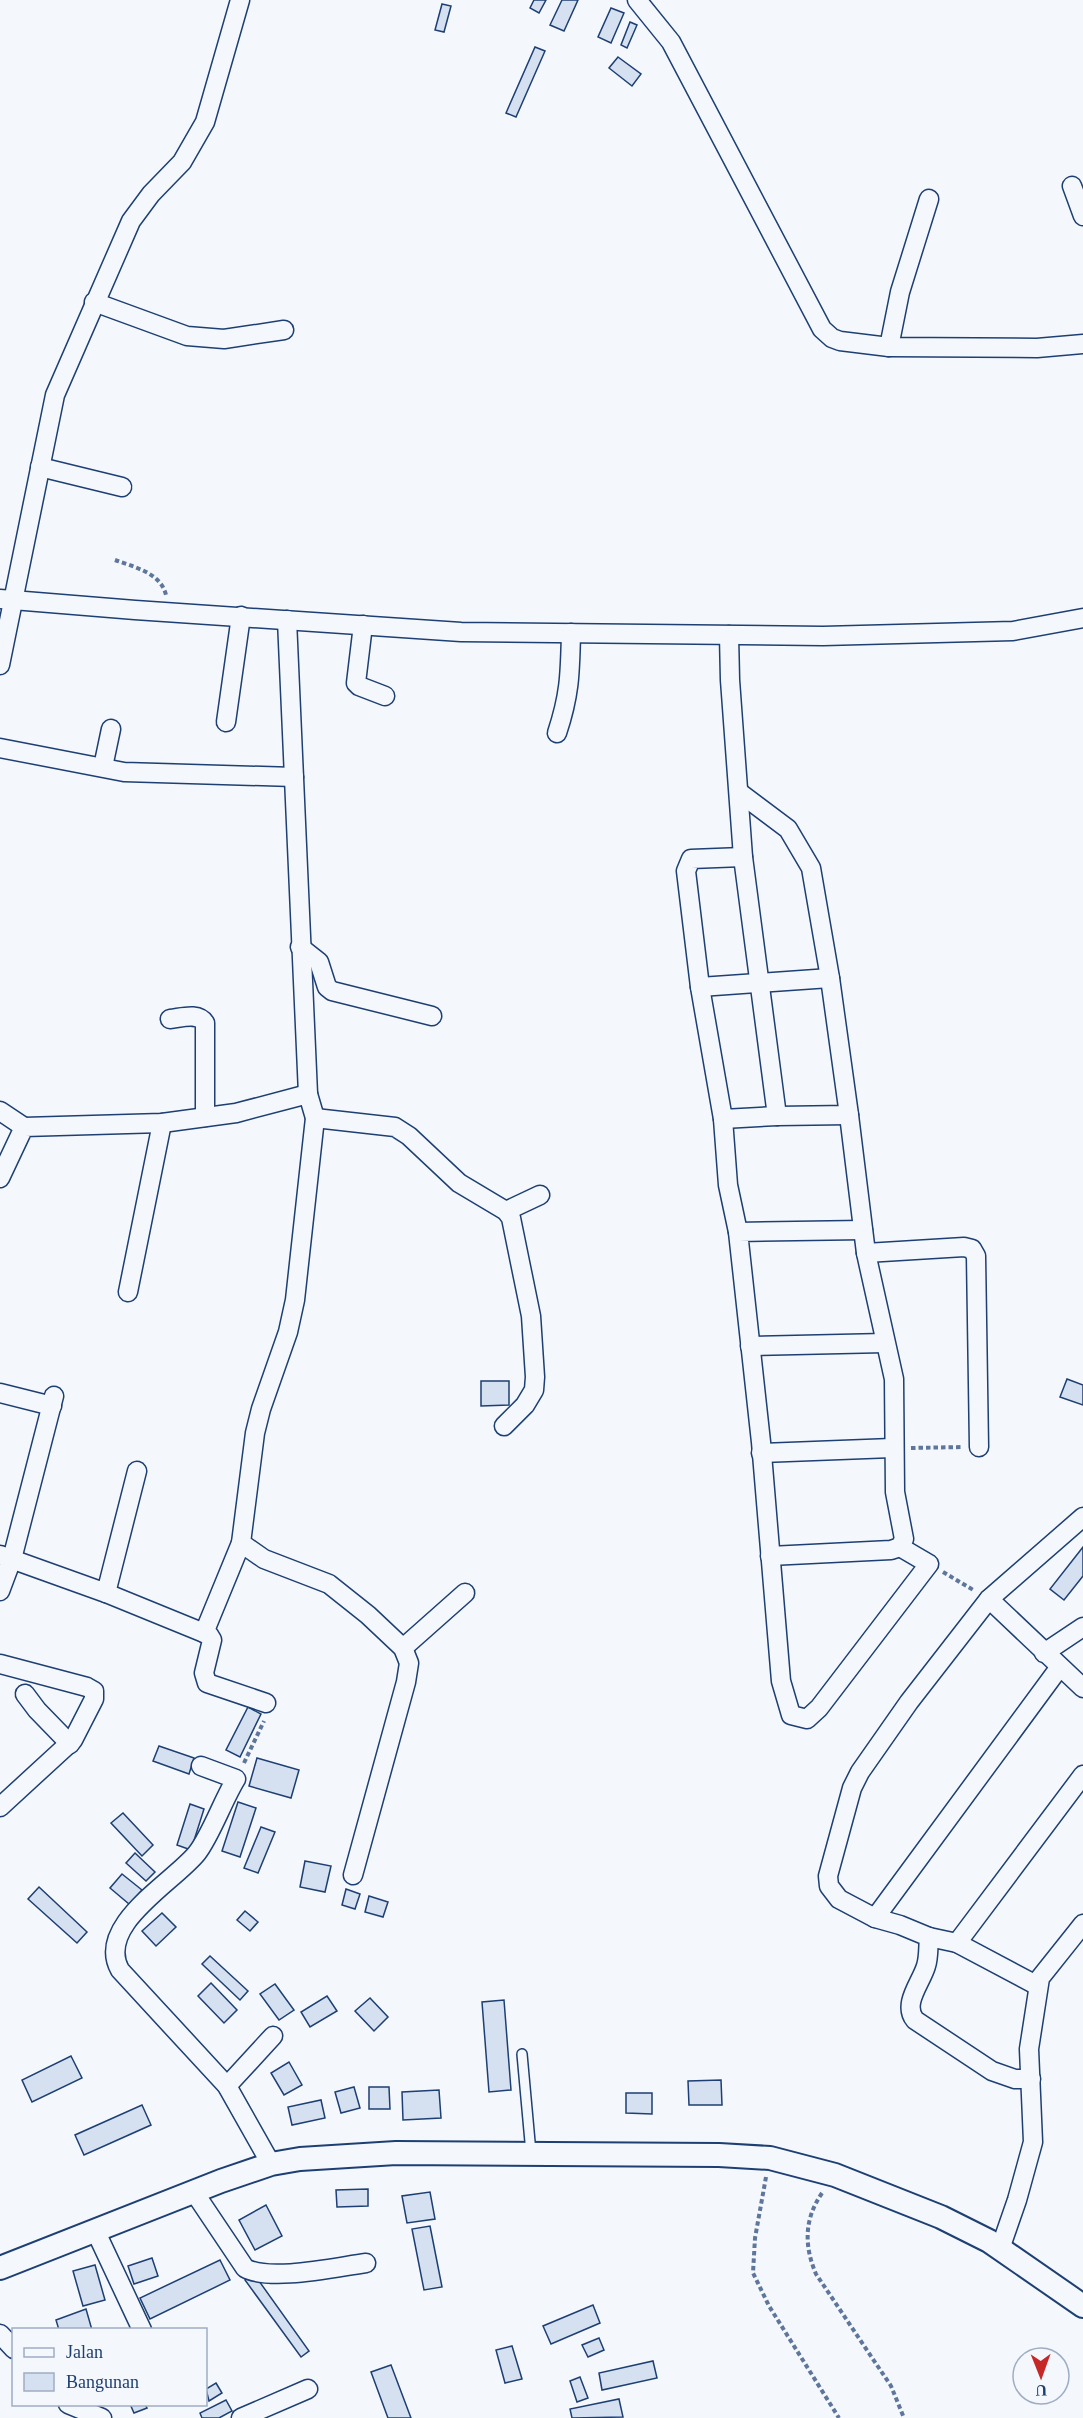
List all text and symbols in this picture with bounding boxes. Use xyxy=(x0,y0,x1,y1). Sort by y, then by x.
legend xyxy=(12,2328,207,2406)
text: Jalan xyxy=(66,2342,103,2362)
north arrow xyxy=(1011,2346,1071,2406)
text: Bangunan xyxy=(66,2372,139,2392)
text: U xyxy=(1035,2382,1047,2399)

